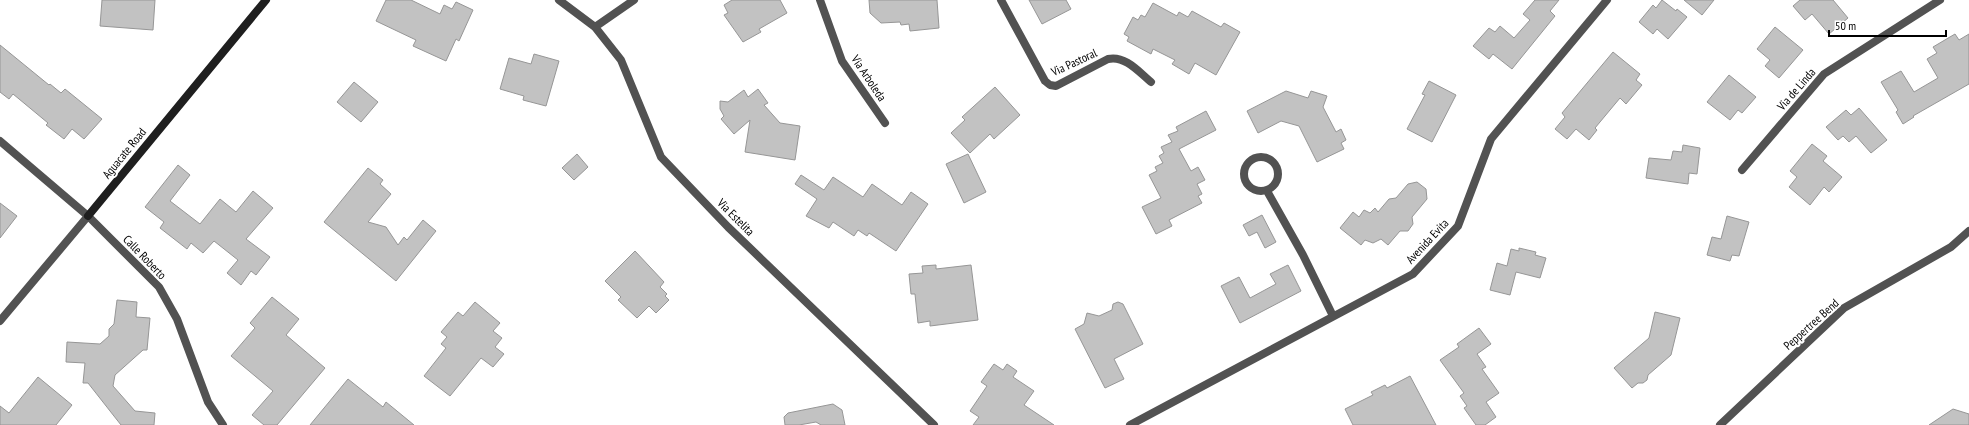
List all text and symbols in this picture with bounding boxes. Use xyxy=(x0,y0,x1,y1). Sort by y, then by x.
scale bar xyxy=(1829,12,1946,38)
text: 50 m xyxy=(1835,18,1856,33)
street label: Via Pastoral xyxy=(1048,45,1099,80)
street label: Via Arboleda xyxy=(848,51,890,104)
street label: Via de Linda xyxy=(1773,65,1819,114)
street label: Aguacate Road xyxy=(99,125,149,181)
street label: Via Estelita xyxy=(714,195,758,239)
street label: Avenida Evita xyxy=(1402,215,1452,267)
street label: Calle Roberto xyxy=(120,232,170,282)
street label: Peppertree Bend xyxy=(1780,295,1842,353)

